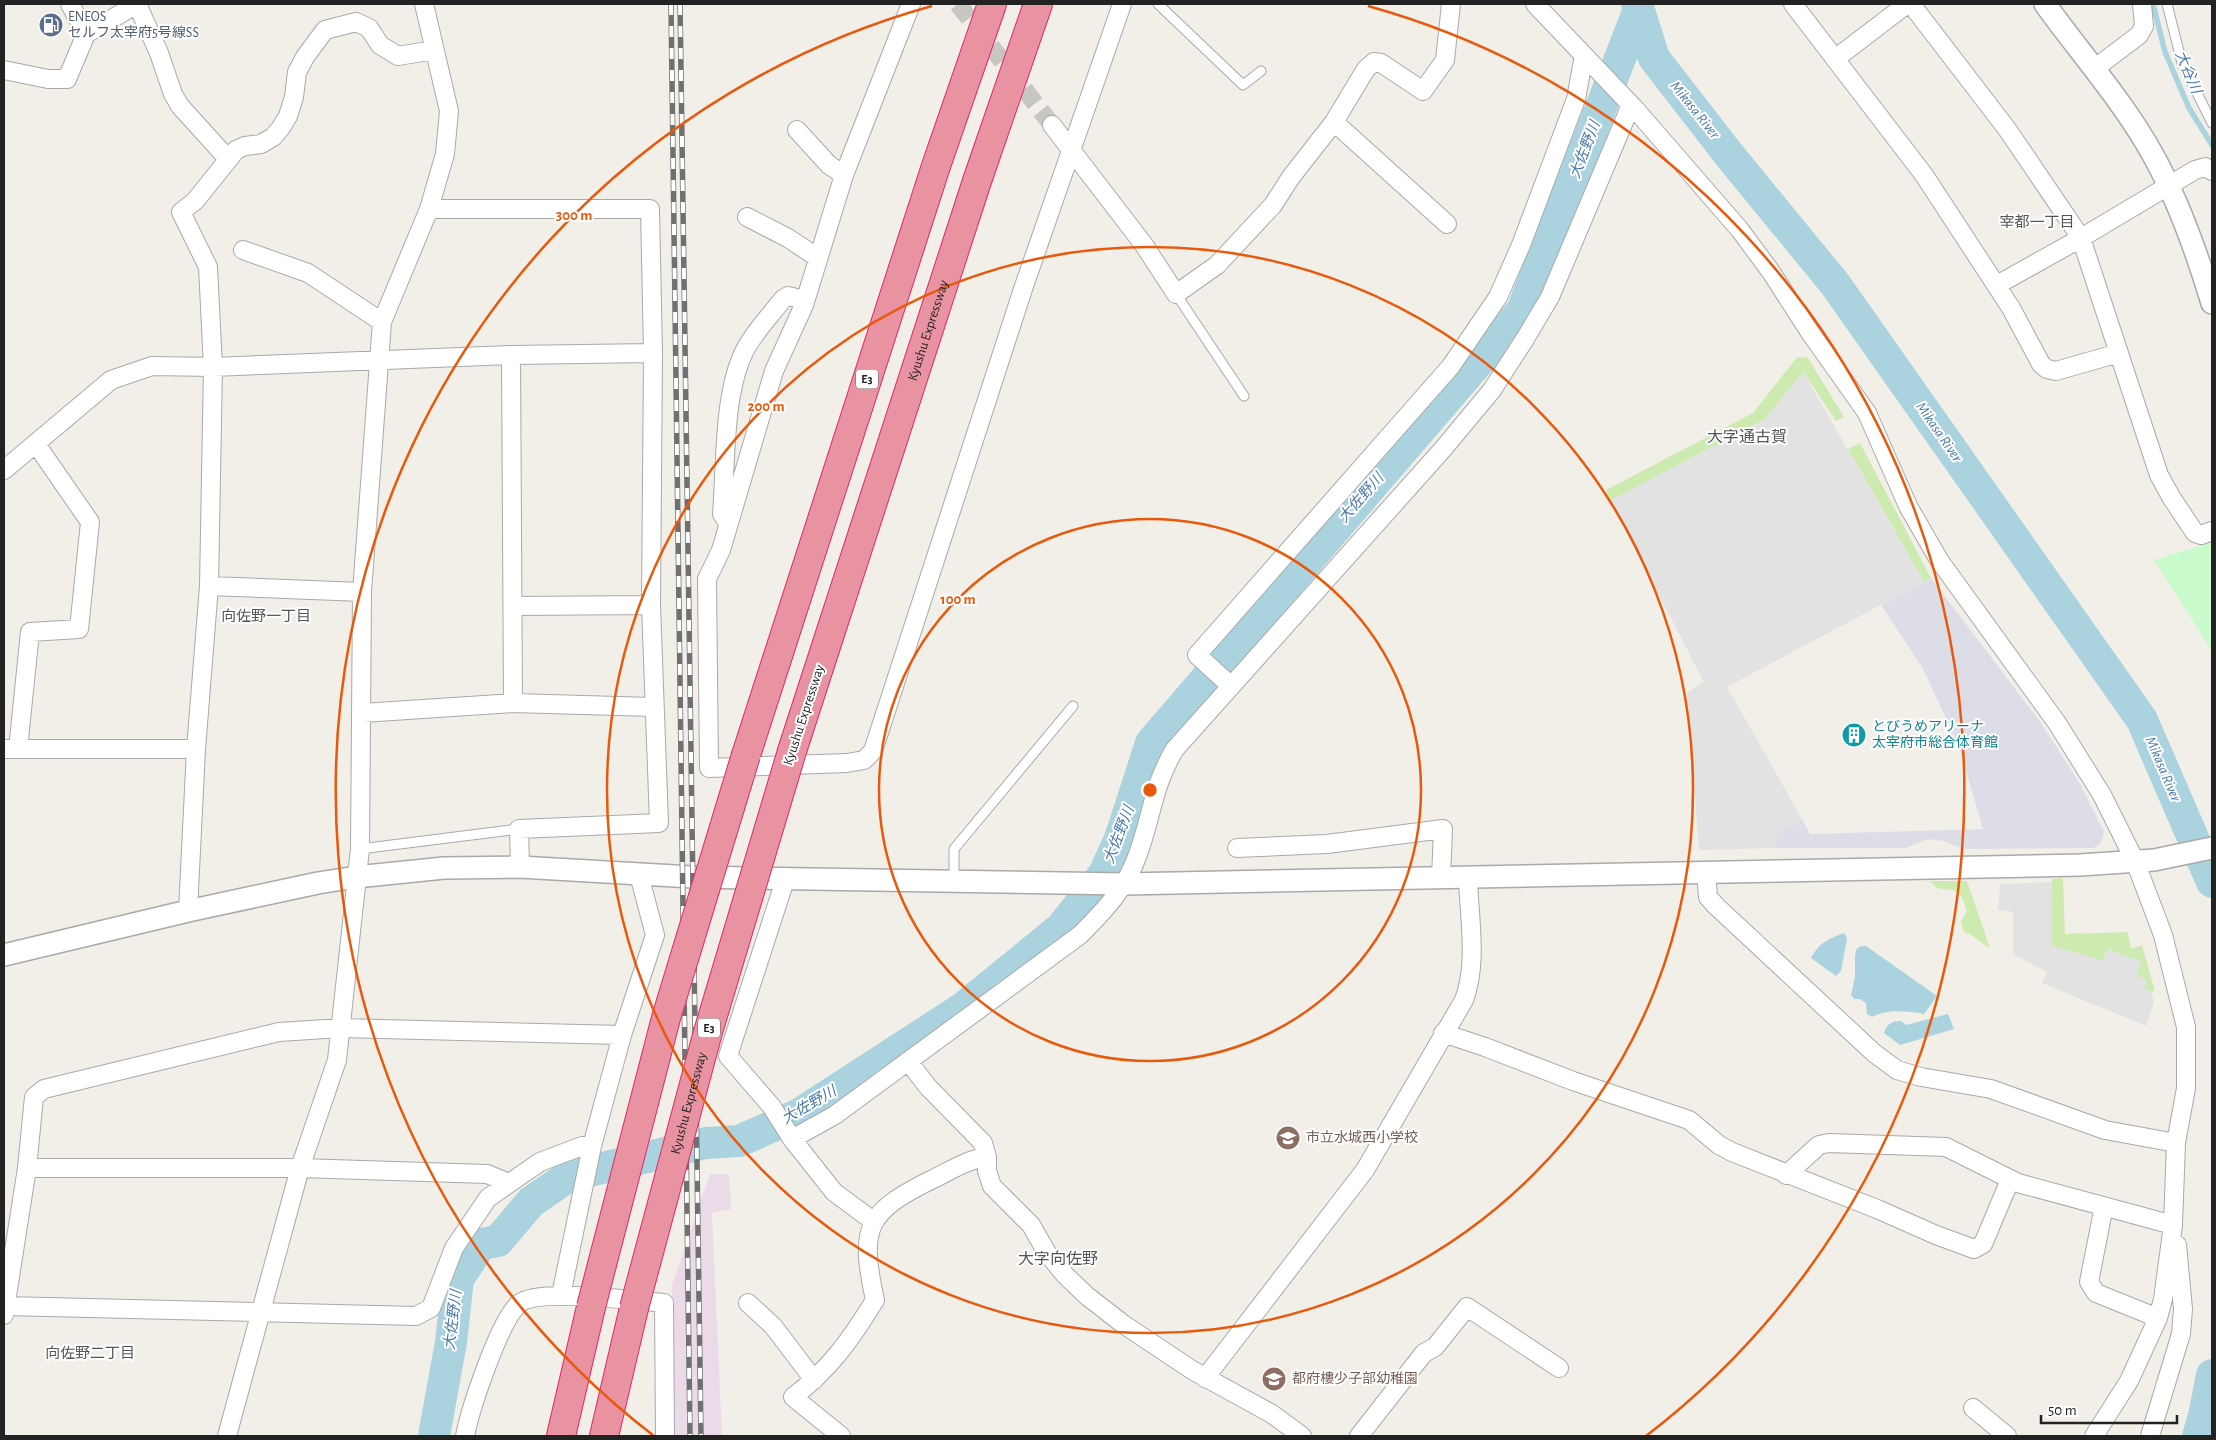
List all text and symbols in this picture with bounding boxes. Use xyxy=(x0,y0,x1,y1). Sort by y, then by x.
place label: ENEOS セルフ太宰府5号線SS xyxy=(68,10,199,40)
fuel station icon: ENEOS セルフ太宰府5号線SS xyxy=(38,12,64,38)
water label: 大谷川 xyxy=(2172,48,2205,97)
water label: Mikasa River xyxy=(1667,78,1723,142)
water label: 大佐野川 xyxy=(1566,117,1603,181)
text: 300 m xyxy=(556,208,592,223)
district label: 宰都一丁目 xyxy=(1999,214,2075,230)
street label: Kyushu Expressway xyxy=(906,278,951,383)
road number: E3 xyxy=(856,369,878,388)
text: 200 m xyxy=(747,399,785,414)
water label: Mikasa River xyxy=(1913,399,1966,466)
district label: 大字通古賀 xyxy=(1707,428,1787,445)
water label: 大佐野川 xyxy=(1335,468,1388,526)
text: 100 m xyxy=(940,592,976,607)
district label: 向佐野一丁目 xyxy=(221,608,311,624)
street label: Kyushu Expressway xyxy=(781,663,827,767)
place label: とびうめアリーナ 太宰府市総合体育館 xyxy=(1872,719,1998,750)
building icon: とびうめアリーナ 太宰府市総合体育館 xyxy=(1841,722,1867,748)
water label: Mikasa River xyxy=(2143,734,2184,805)
centre of rings xyxy=(1141,781,1159,799)
water label: 大佐野川 xyxy=(1100,802,1137,866)
road number: E3 xyxy=(698,1018,720,1038)
street label: Kyushu Expressway xyxy=(669,1051,709,1156)
water label: 大佐野川 xyxy=(779,1082,840,1126)
school or university icon: 市立水城西小学校 xyxy=(1275,1125,1301,1151)
place label: 市立水城西小学校 xyxy=(1306,1130,1418,1145)
district label: 大字向佐野 xyxy=(1018,1250,1098,1267)
water label: 大佐野川 xyxy=(441,1287,464,1351)
district label: 向佐野二丁目 xyxy=(45,1345,135,1361)
school or university icon: 都府樓少子部幼稚園 xyxy=(1261,1366,1287,1392)
place label: 都府樓少子部幼稚園 xyxy=(1292,1371,1418,1386)
scale bar xyxy=(2041,1392,2177,1424)
text: 50 m xyxy=(2048,1403,2077,1418)

